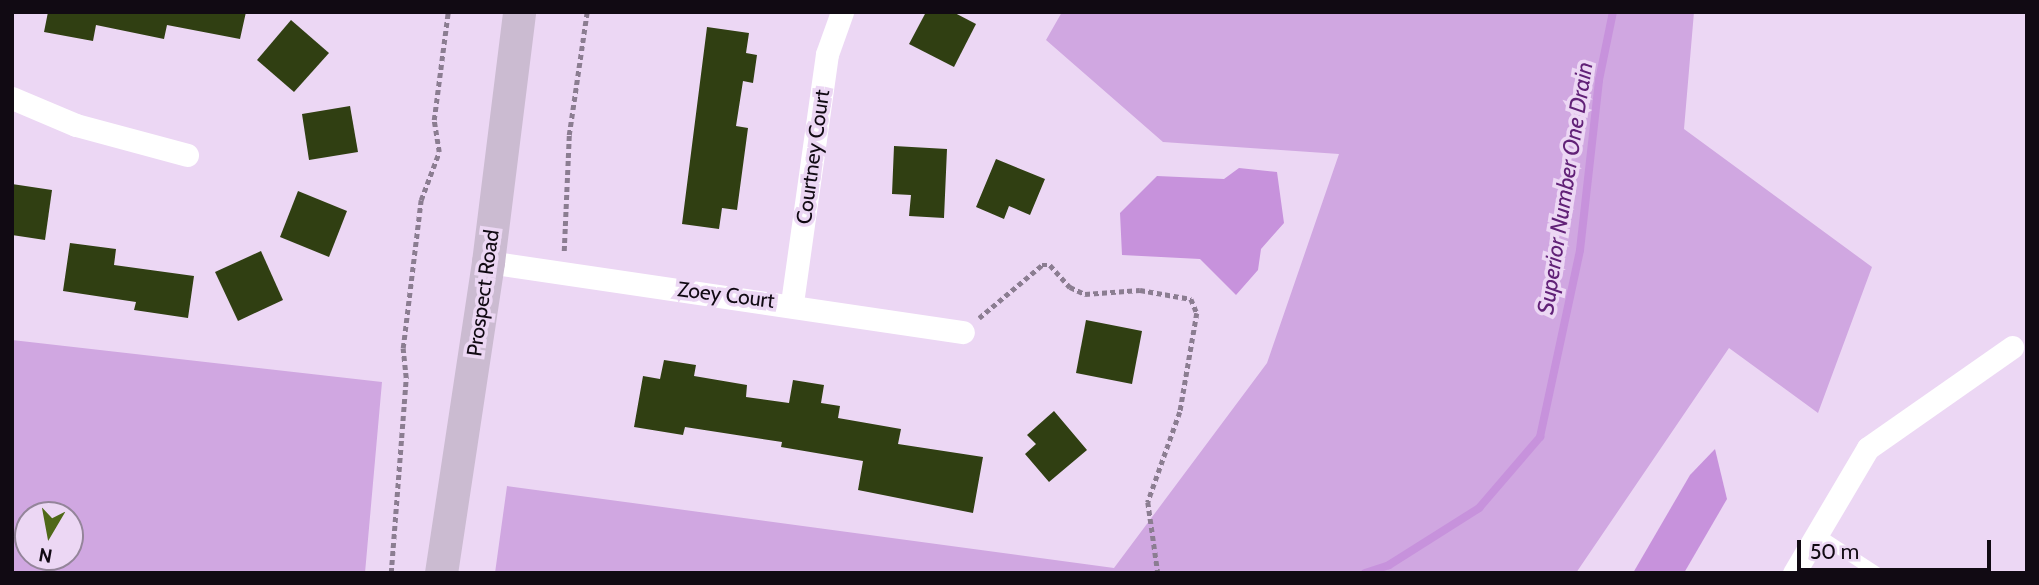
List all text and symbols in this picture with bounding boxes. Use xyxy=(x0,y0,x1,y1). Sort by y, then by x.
water label: Superior Number One Drain xyxy=(1531,60,1599,316)
street label: Courtney Court xyxy=(791,88,835,226)
street label: Prospect Road xyxy=(462,228,504,358)
street label: Zoey Court xyxy=(676,277,776,313)
north arrow xyxy=(14,501,84,571)
scale bar xyxy=(1801,526,1995,570)
text: 50 m xyxy=(1810,539,1859,564)
text: N xyxy=(37,543,54,568)

